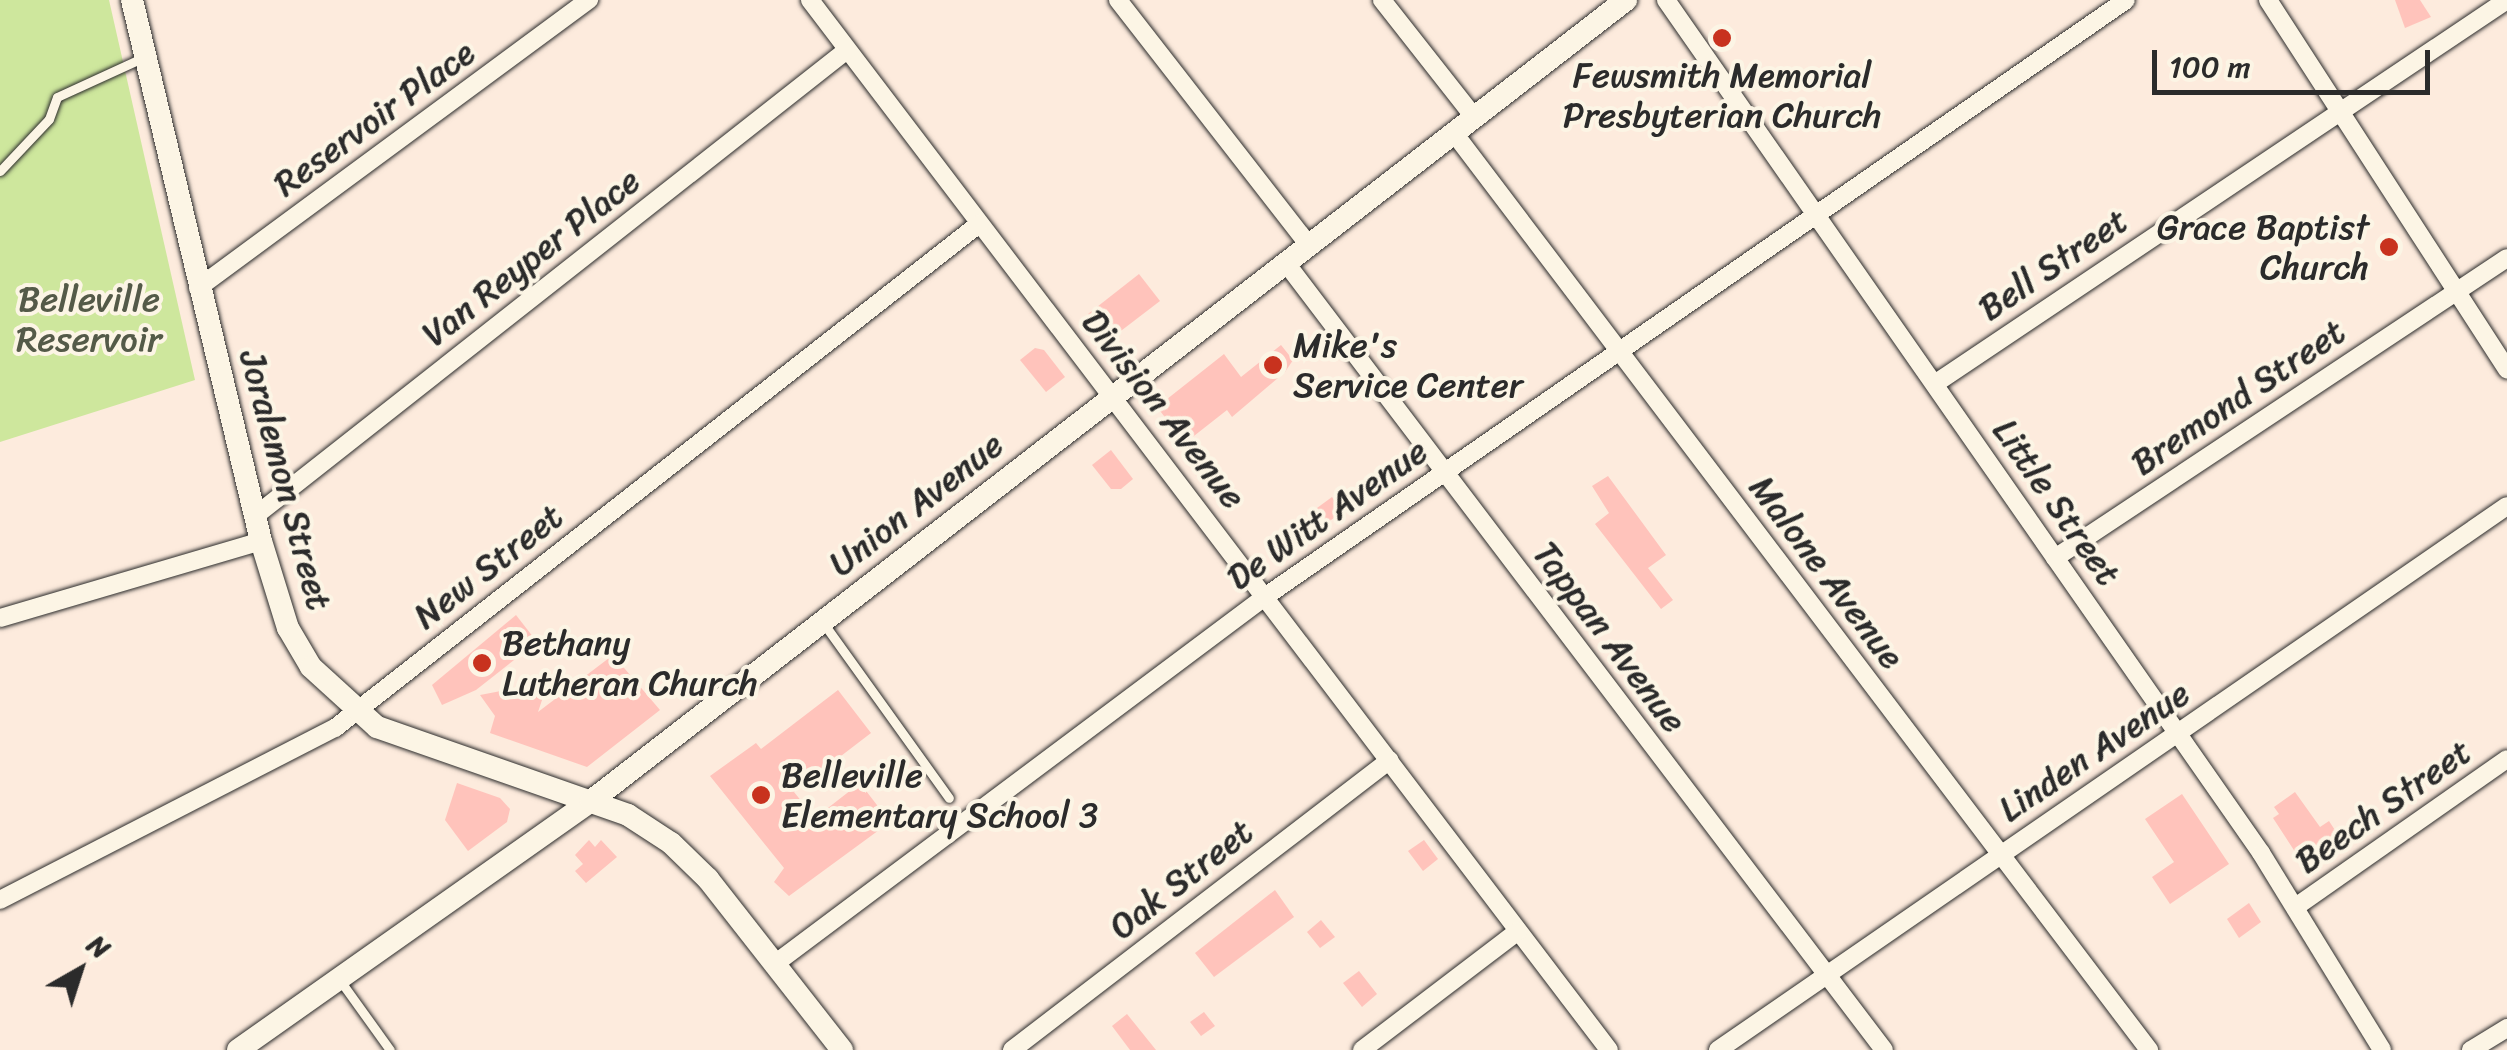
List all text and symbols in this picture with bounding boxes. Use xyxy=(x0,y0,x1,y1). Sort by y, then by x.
marker: Fewsmith Memorial Presbyterian Church xyxy=(1711,27,1733,49)
scale bar xyxy=(2157,30,2434,92)
street label: Reservoir Place xyxy=(265,31,483,205)
text: 100 m xyxy=(2169,40,2251,94)
place label: Fewsmith Memorial Presbyterian Church xyxy=(1563,54,1881,136)
street label: Van Reyper Place xyxy=(413,159,649,355)
street label: Bell Street xyxy=(1970,199,2136,329)
place label: Grace Baptist Church xyxy=(2158,206,2369,288)
marker: Grace Baptist Church xyxy=(2378,236,2400,258)
park label: Belleville Reservoir xyxy=(16,278,162,360)
street label: Division Avenue xyxy=(1074,302,1254,516)
street label: Bremond Street xyxy=(2124,310,2352,484)
place label: Mike's Service Center xyxy=(1293,324,1523,406)
street label: Joralemon Street xyxy=(231,345,341,615)
marker: Mike's Service Center xyxy=(1262,354,1284,376)
street label: Little Street xyxy=(1984,411,2130,593)
street label: Union Avenue xyxy=(821,423,1011,585)
street label: De Witt Avenue xyxy=(1219,430,1435,598)
street label: Malone Avenue xyxy=(1741,467,1913,677)
street label: New Street xyxy=(405,495,571,637)
street label: Tappan Avenue xyxy=(1525,533,1695,741)
place label: Bethany Lutheran Church xyxy=(502,622,758,704)
marker: Bethany Lutheran Church xyxy=(471,652,493,674)
street label: Linden Avenue xyxy=(1991,672,2197,830)
street label: Beech Street xyxy=(2287,730,2479,882)
place label: Belleville Elementary School 3 xyxy=(781,754,1098,836)
marker: Belleville Elementary School 3 xyxy=(750,784,772,806)
street label: Oak Street xyxy=(1101,810,1261,948)
north arrow xyxy=(30,920,130,1020)
text: N xyxy=(76,921,122,971)

